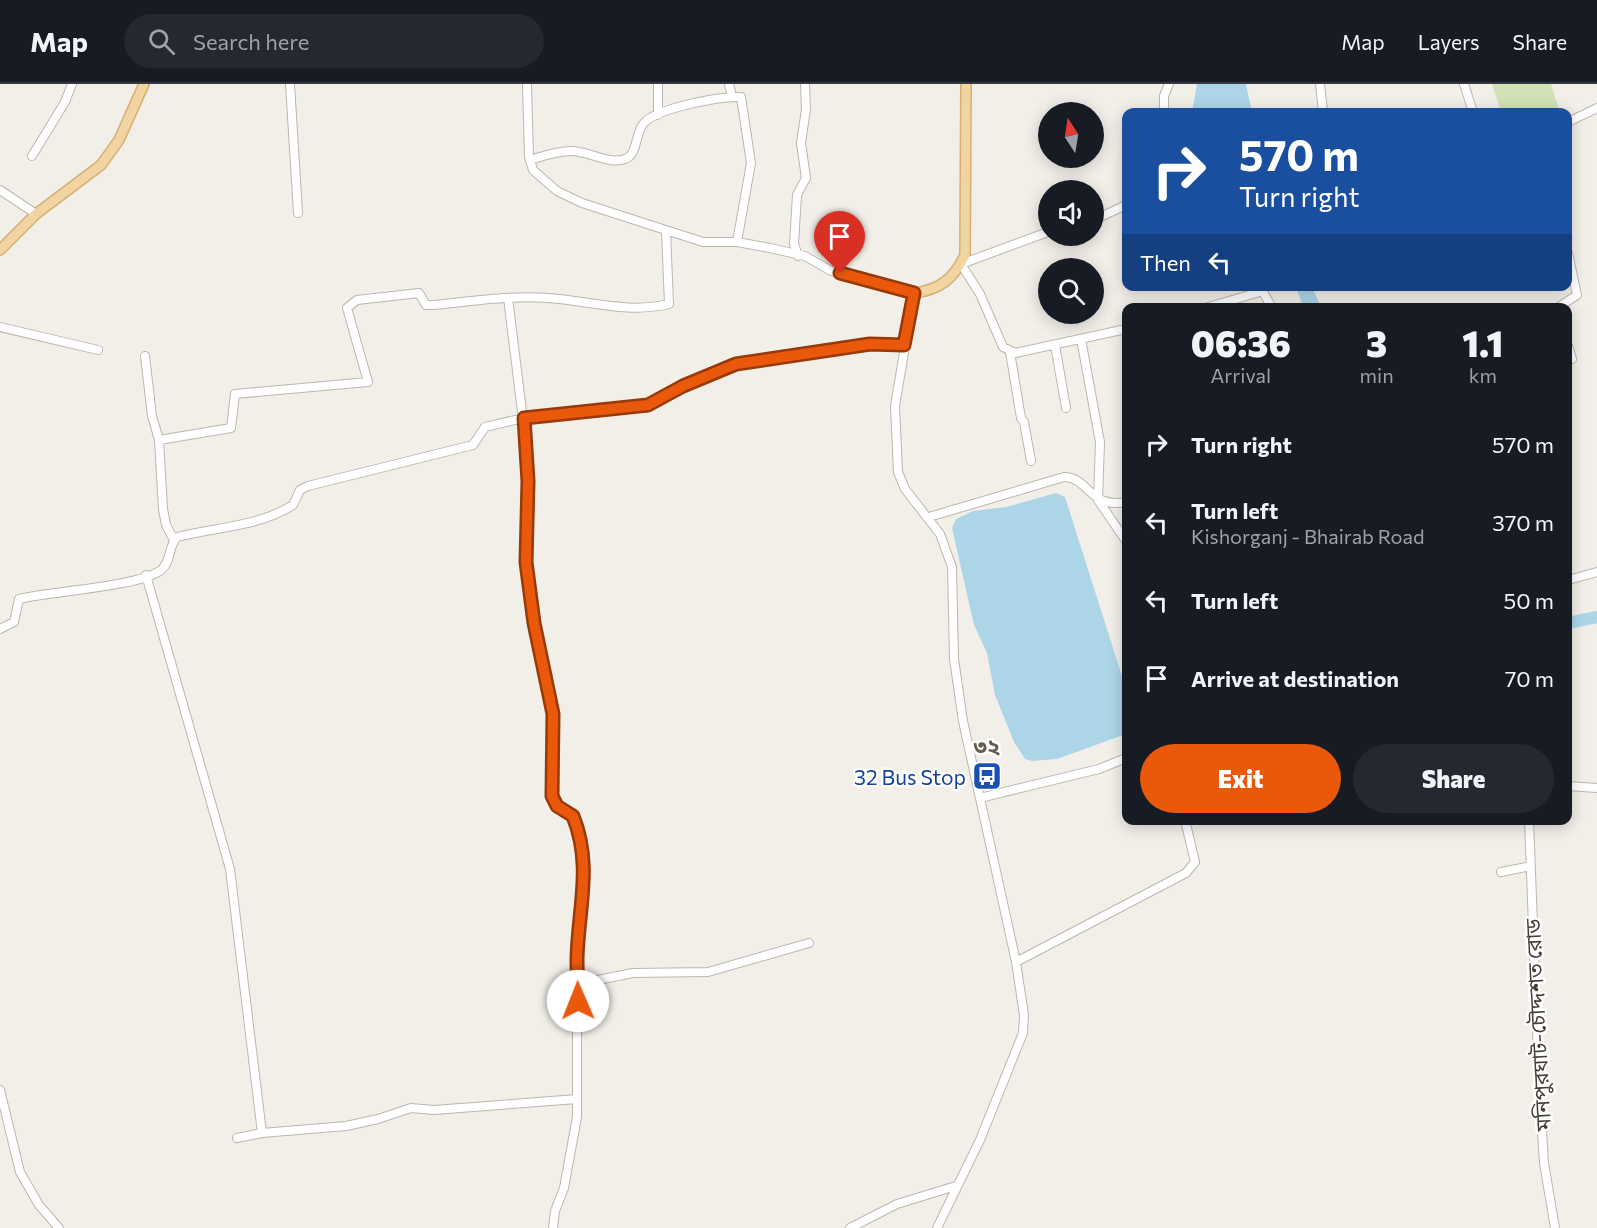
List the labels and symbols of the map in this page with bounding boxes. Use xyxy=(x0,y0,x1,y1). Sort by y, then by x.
north arrow xyxy=(1038,102,1104,168)
pin xyxy=(814,211,865,273)
district label: ৩২ xyxy=(974,733,1000,760)
bus stop icon: 32 Bus Stop xyxy=(971,760,1003,792)
place label: 32 Bus Stop xyxy=(854,764,966,789)
street label: মনিপুরঘাট-চৌদ্দশত রোড xyxy=(1519,917,1556,1133)
position arrow xyxy=(546,969,610,1033)

